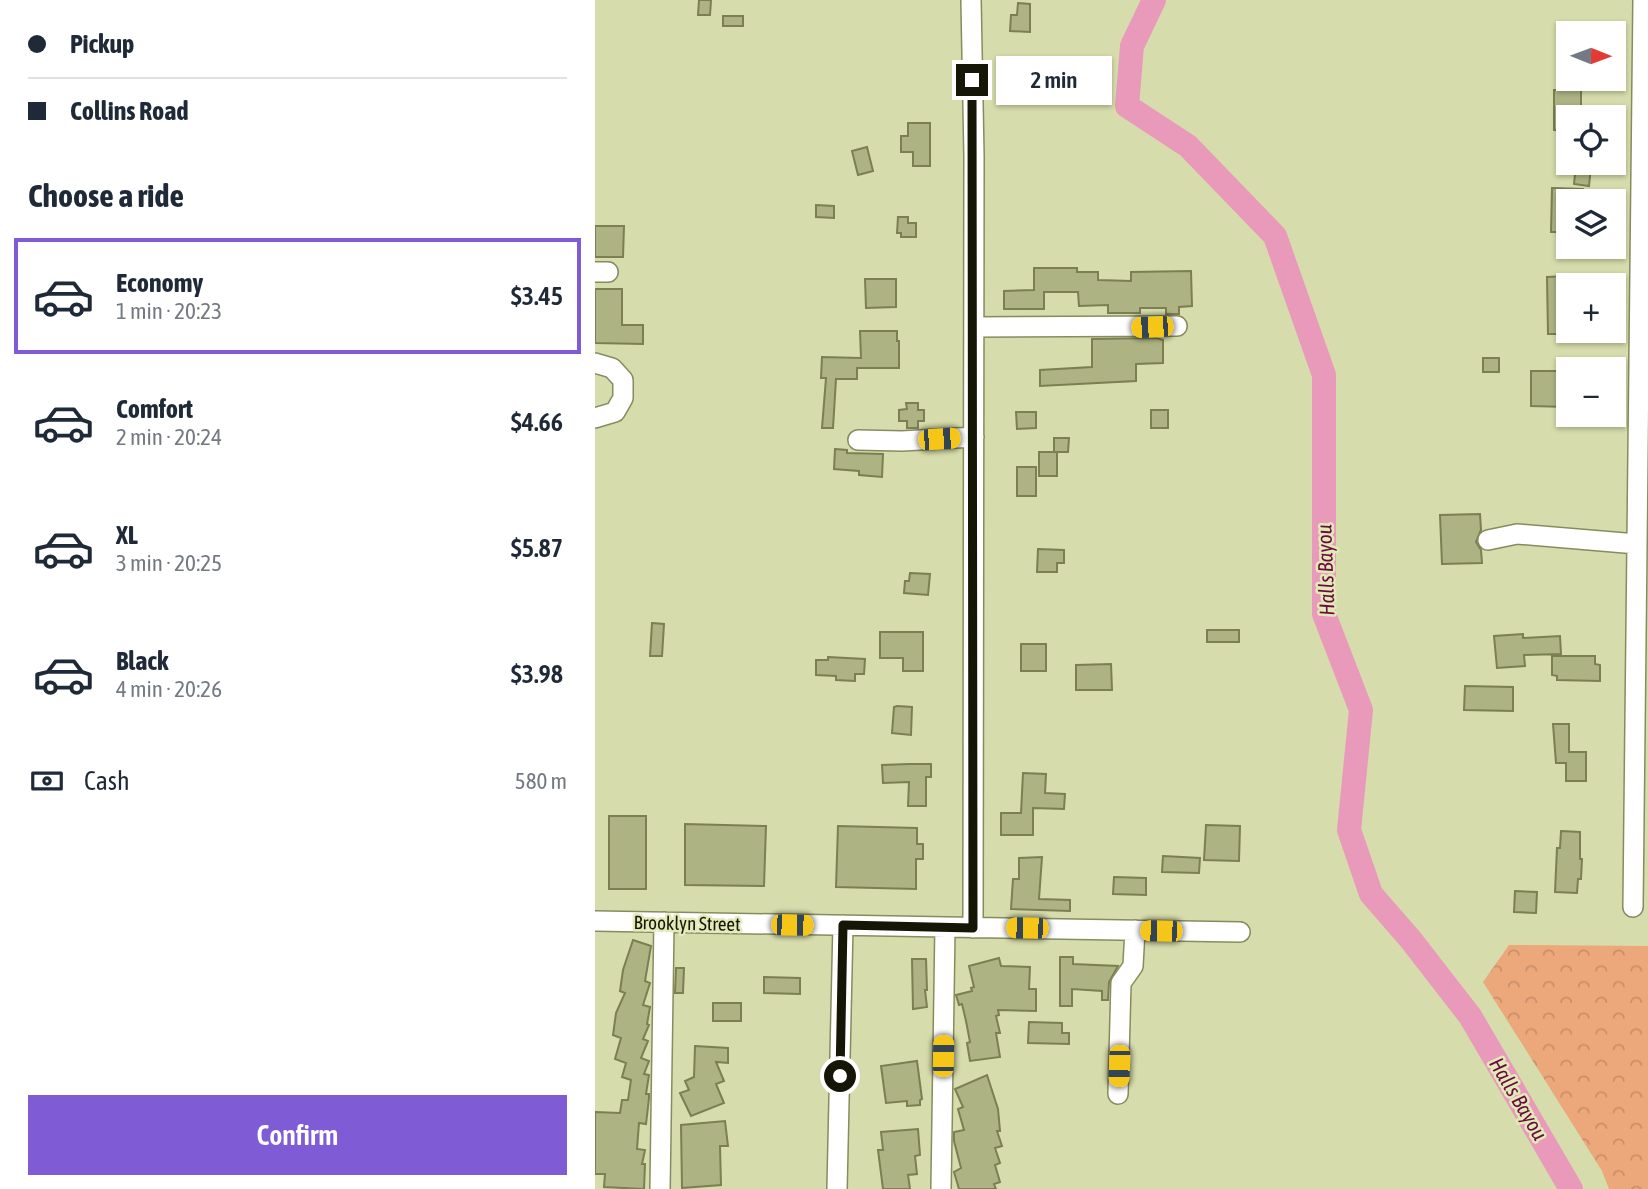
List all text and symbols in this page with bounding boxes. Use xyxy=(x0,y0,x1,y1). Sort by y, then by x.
north arrow xyxy=(1556,21,1626,91)
map controls xyxy=(1556,21,1626,427)
text: Pickup xyxy=(70,29,134,59)
callout: 2 min xyxy=(997,56,1112,104)
route end xyxy=(956,64,988,96)
text: 2 min xyxy=(1031,67,1077,93)
text: Collins Road xyxy=(70,96,189,126)
button: locate xyxy=(1556,105,1626,175)
text: Choose a ride xyxy=(28,177,184,214)
button: layers xyxy=(1556,189,1626,259)
icon: car xyxy=(32,265,95,328)
text: Economy xyxy=(116,268,203,298)
button: + xyxy=(1556,273,1626,343)
text: $3.45 xyxy=(511,281,563,311)
text: 1 min · 20:23 xyxy=(116,298,222,324)
car xyxy=(1131,316,1174,338)
button: − xyxy=(1556,357,1626,427)
icon: car xyxy=(32,391,95,454)
text: Comfort xyxy=(116,394,193,424)
text: $4.66 xyxy=(511,407,563,437)
text: 2 min · 20:24 xyxy=(116,424,222,450)
car xyxy=(918,427,961,451)
icon: car xyxy=(32,517,95,580)
text: XL xyxy=(116,520,138,550)
water label: Halls Bayou xyxy=(1311,524,1339,616)
text: $5.87 xyxy=(511,533,563,563)
text: 3 min · 20:25 xyxy=(116,550,222,576)
icon: car xyxy=(32,643,95,706)
text: Black xyxy=(116,646,168,676)
text: $3.98 xyxy=(511,659,563,689)
text: 4 min · 20:26 xyxy=(116,676,222,702)
icon: cash xyxy=(28,762,66,800)
text: Cash xyxy=(84,766,130,796)
text: 580 m xyxy=(515,768,567,794)
street label: Brooklyn Street xyxy=(633,911,741,935)
car xyxy=(771,914,814,936)
car xyxy=(1006,917,1049,939)
car xyxy=(1140,920,1183,942)
car xyxy=(933,1035,954,1077)
car xyxy=(1108,1045,1131,1087)
water label: Halls Bayou xyxy=(1485,1053,1553,1144)
route start xyxy=(824,1060,856,1092)
button: Confirm xyxy=(28,1095,567,1175)

